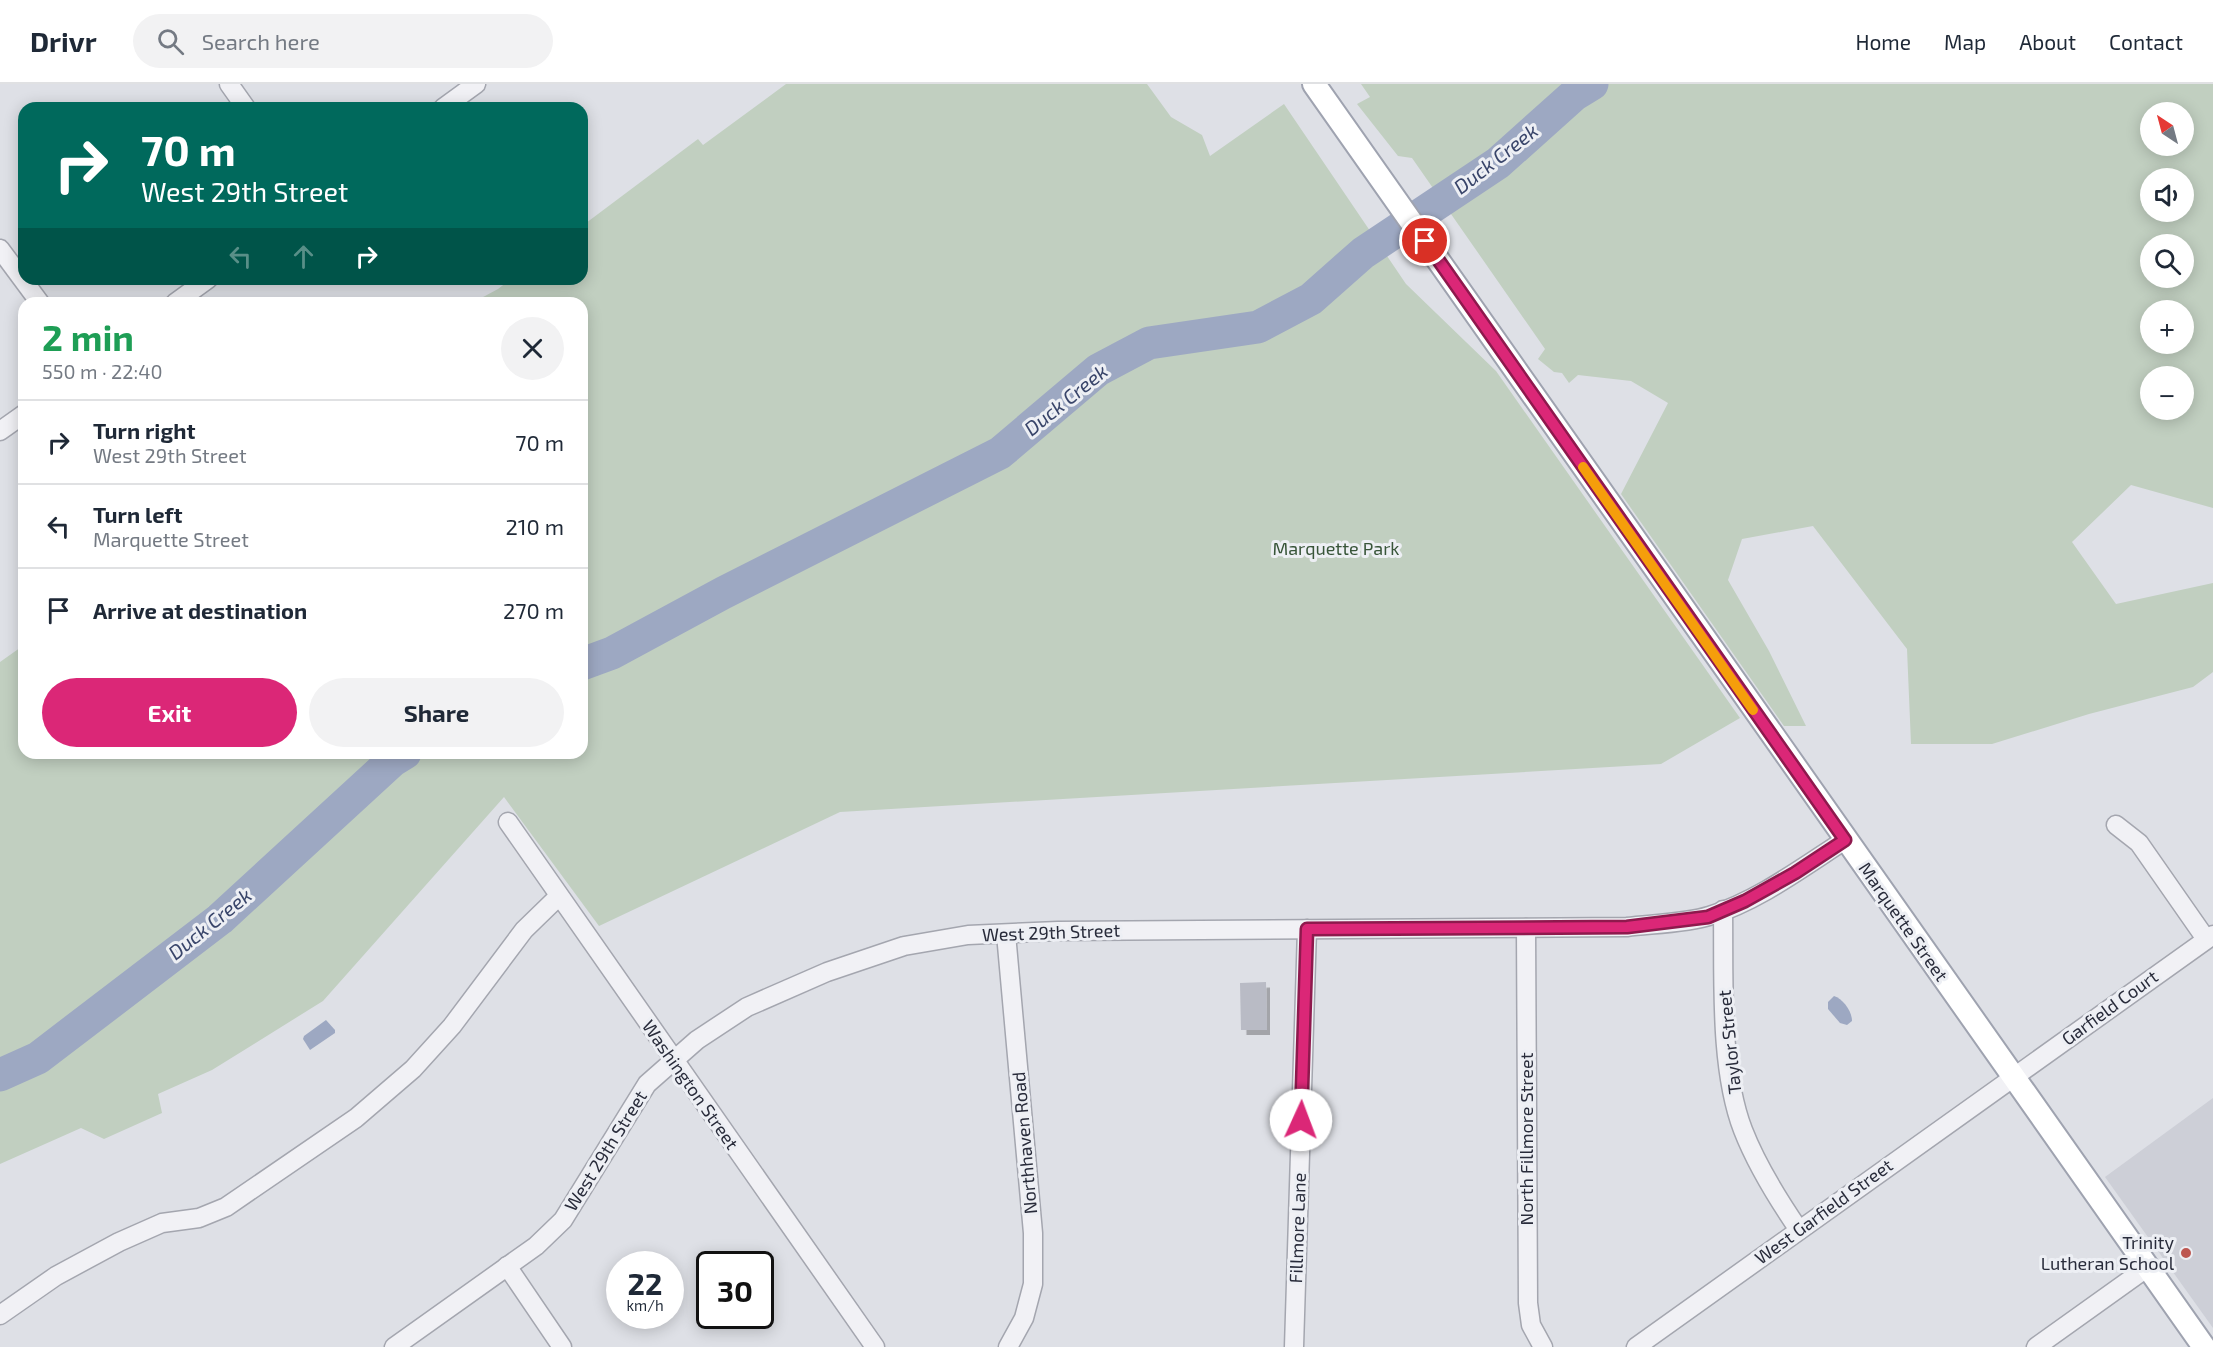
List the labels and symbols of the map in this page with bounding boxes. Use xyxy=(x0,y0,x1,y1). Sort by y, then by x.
north arrow xyxy=(2140,102,2194,156)
water label: Duck Creek xyxy=(1449,118,1542,198)
pin xyxy=(1399,215,1450,266)
water label: Duck Creek xyxy=(1019,358,1112,440)
park label: Marquette Park xyxy=(1272,537,1400,559)
street label: Marquette Street xyxy=(1855,858,1953,985)
water label: Duck Creek xyxy=(163,882,256,964)
street label: West 29th Street xyxy=(982,919,1121,945)
street label: Garfield Court xyxy=(2057,965,2162,1049)
street label: Taylor Street xyxy=(1713,989,1745,1095)
street label: Washington Street xyxy=(638,1016,744,1153)
street label: North Fillmore Street xyxy=(1515,1052,1537,1226)
street label: Northhaven Road xyxy=(1007,1071,1041,1215)
street label: West 29th Street xyxy=(559,1086,651,1215)
position arrow xyxy=(1269,1088,1333,1152)
street label: West Garfield Street xyxy=(1750,1154,1897,1269)
street label: Fillmore Lane xyxy=(1284,1172,1310,1284)
place label: Trinity Lutheran School xyxy=(2041,1231,2175,1274)
marker: Trinity Lutheran School xyxy=(2179,1246,2193,1260)
speed limit sign: 30 xyxy=(696,1251,774,1329)

